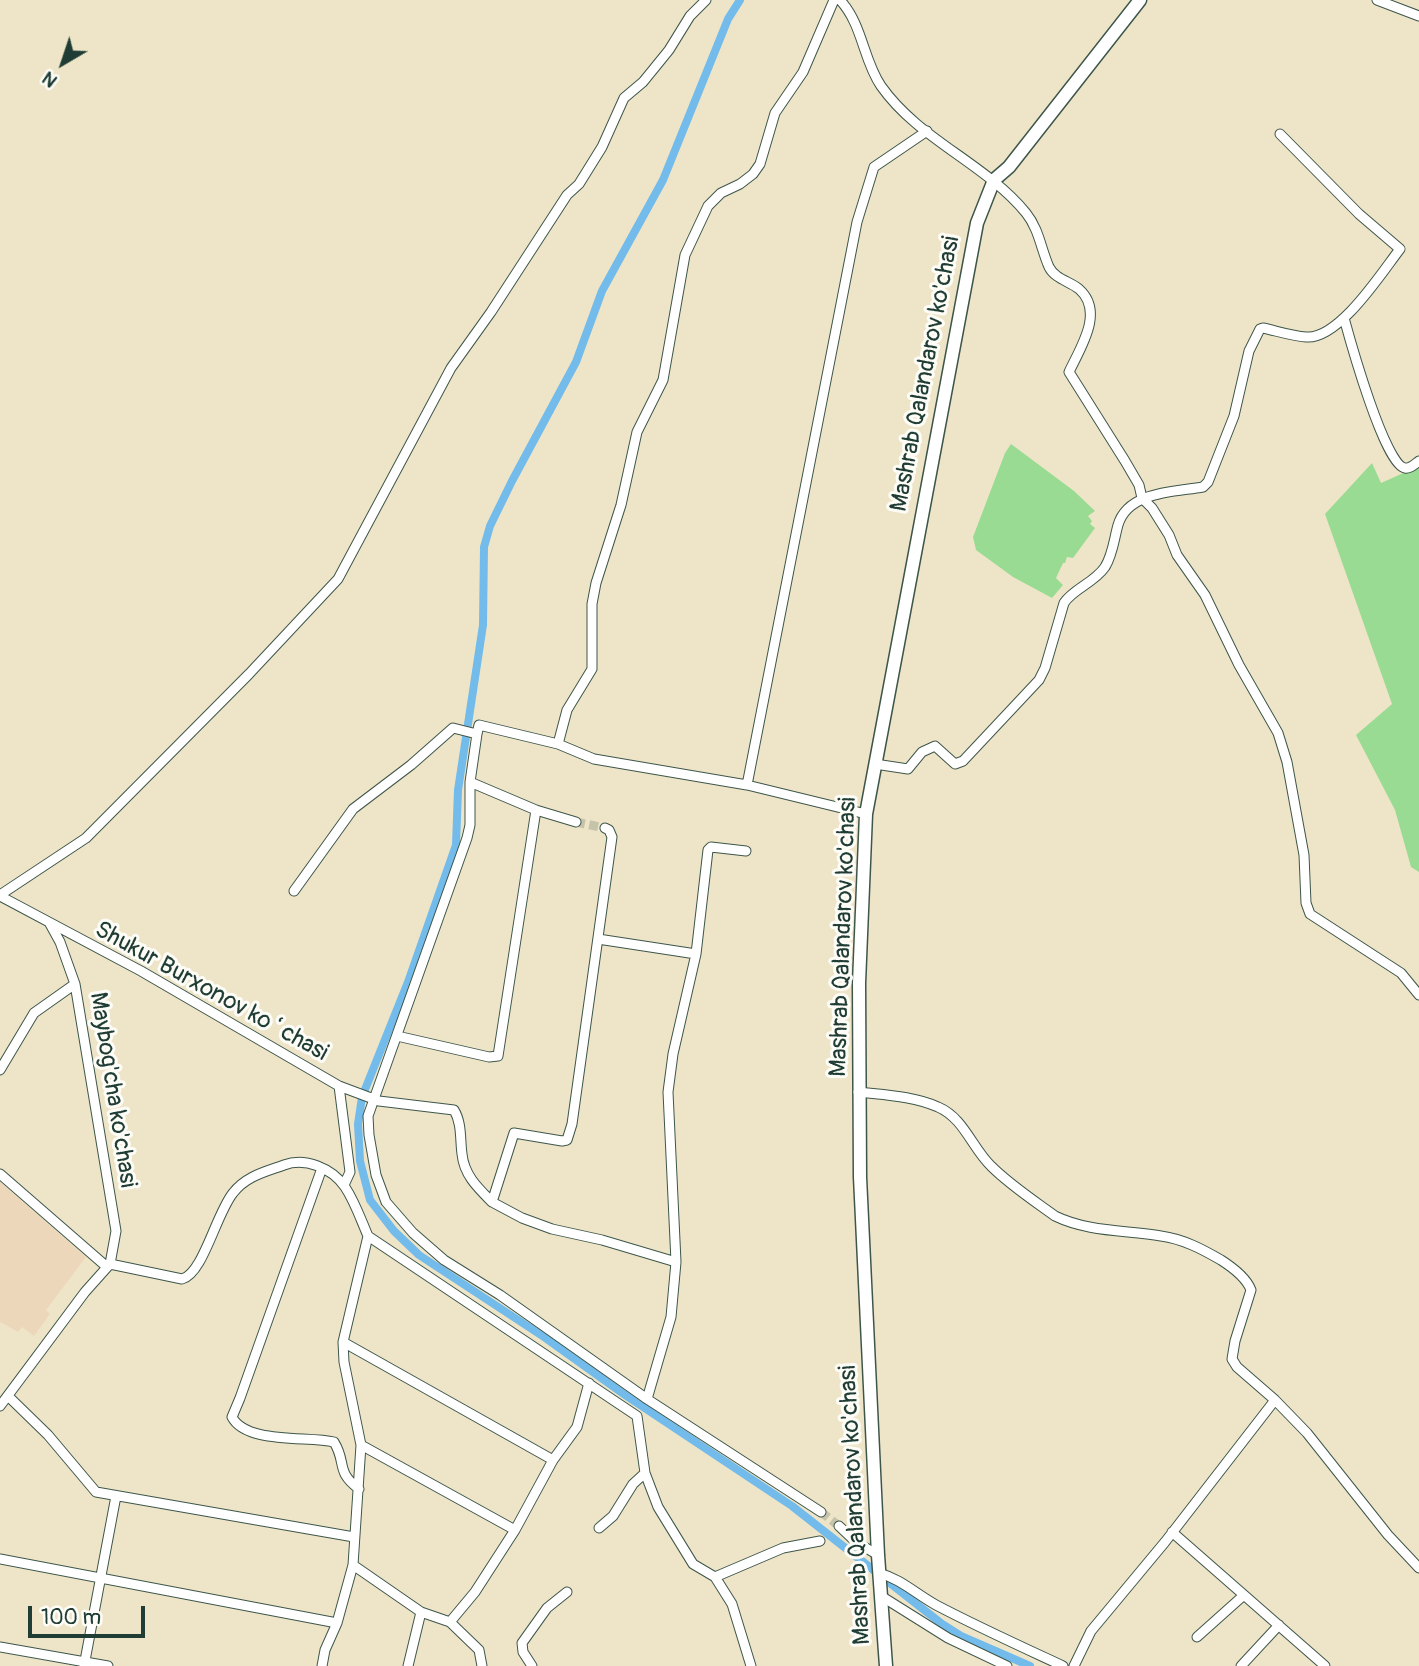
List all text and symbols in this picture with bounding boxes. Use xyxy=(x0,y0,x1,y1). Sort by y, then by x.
north arrow xyxy=(28,28,98,98)
text: N xyxy=(37,66,62,93)
street label: Mashrab Qalandarov ko'chasi xyxy=(885,234,967,514)
street label: Mashrab Qalandarov ko'chasi xyxy=(825,797,863,1077)
street label: Shukur Burxonov koʻchasi xyxy=(89,916,333,1068)
street label: Maybog'cha ko'chasi xyxy=(82,990,142,1190)
street label: Mashrab Qalandarov ko'chasi xyxy=(834,1365,878,1645)
scale bar xyxy=(32,1592,149,1636)
text: 100 m xyxy=(41,1604,101,1631)

